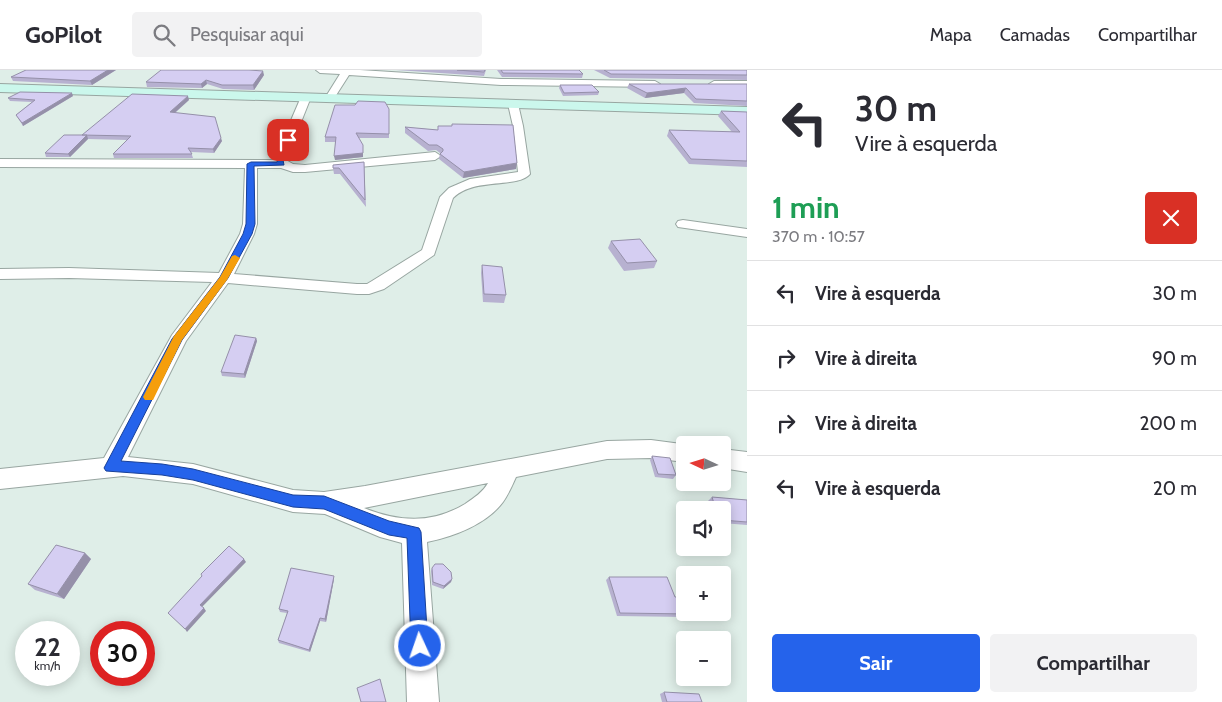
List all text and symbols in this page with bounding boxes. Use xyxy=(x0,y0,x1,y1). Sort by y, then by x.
search box xyxy=(132,12,482,57)
text: GoPilot xyxy=(25,20,102,49)
icon: search xyxy=(150,21,178,49)
text: Pesquisar aqui xyxy=(190,23,304,46)
text: Mapa xyxy=(930,24,972,46)
text: Camadas xyxy=(1000,24,1070,46)
text: Compartilhar xyxy=(1098,24,1197,46)
text: 30 m xyxy=(855,87,937,130)
icon: left xyxy=(772,90,837,155)
pin xyxy=(267,119,309,161)
icon: arrive xyxy=(274,126,302,154)
text: Vire à esquerda xyxy=(855,130,997,157)
text: 1 min xyxy=(772,189,840,226)
button: close xyxy=(1145,192,1197,244)
text: 370 m · 10:57 xyxy=(772,227,865,246)
icon: left xyxy=(772,279,800,307)
text: Vire à esquerda xyxy=(815,282,941,305)
text: 30 m xyxy=(1153,282,1197,305)
icon: right xyxy=(772,344,800,372)
text: Vire à direita xyxy=(815,347,917,370)
text: 90 m xyxy=(1152,347,1197,370)
icon: right xyxy=(772,409,800,437)
text: Vire à direita xyxy=(815,412,917,435)
text: 200 m xyxy=(1140,412,1197,435)
north arrow xyxy=(676,436,731,491)
map controls xyxy=(676,436,731,686)
icon: left xyxy=(772,474,800,502)
text: Vire à esquerda xyxy=(815,477,941,500)
text: 20 m xyxy=(1153,477,1197,500)
button: sound xyxy=(676,501,731,556)
button: + xyxy=(676,566,731,621)
position arrow xyxy=(393,619,445,671)
speed limit sign: 30 xyxy=(90,621,155,686)
button: − xyxy=(676,631,731,686)
text: 22 xyxy=(34,632,61,662)
button: Sair xyxy=(772,634,980,692)
button: Compartilhar xyxy=(990,634,1197,692)
text: km/h xyxy=(34,658,61,673)

